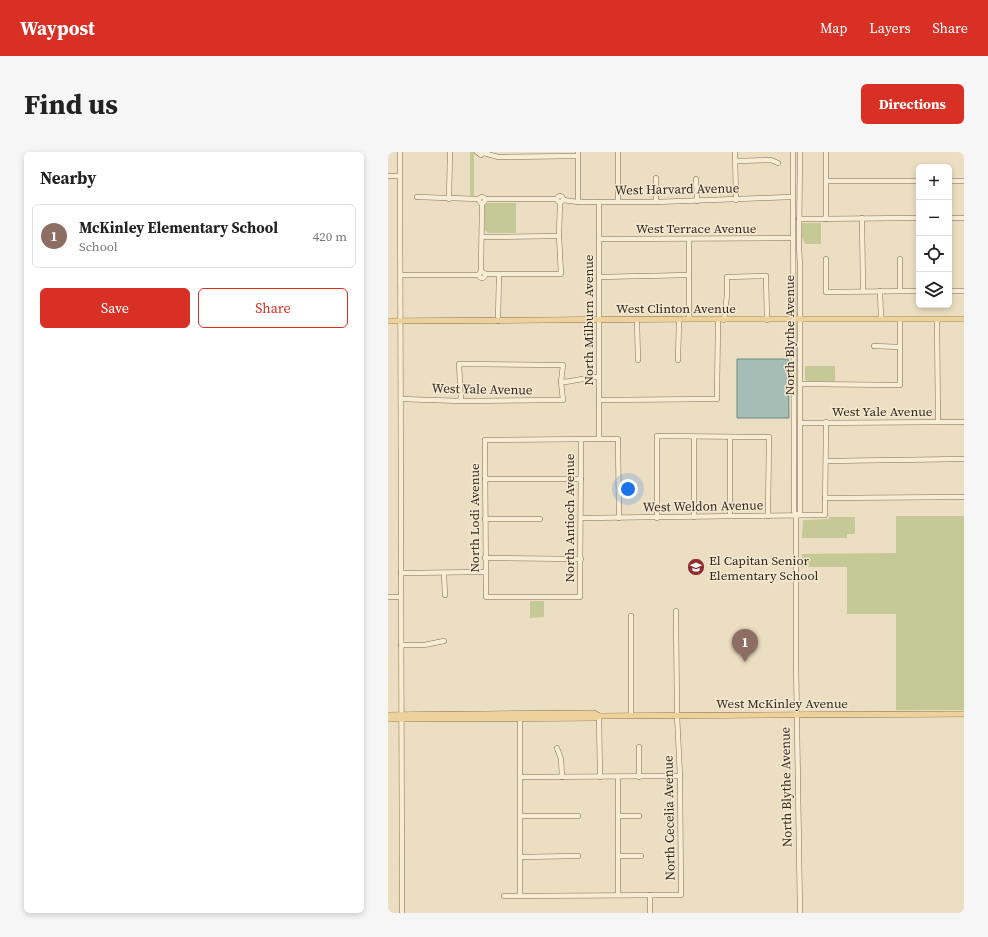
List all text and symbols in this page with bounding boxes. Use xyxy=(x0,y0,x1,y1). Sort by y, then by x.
text: Waypost xyxy=(20,15,95,41)
text: Map xyxy=(820,18,847,38)
text: Layers xyxy=(869,18,911,38)
text: Share xyxy=(933,18,968,38)
button: Directions xyxy=(861,84,964,124)
text: Find us xyxy=(24,85,118,123)
map controls xyxy=(916,164,952,308)
button: + xyxy=(916,164,952,200)
text: Nearby xyxy=(40,166,96,190)
street label: West Harvard Avenue xyxy=(615,179,740,199)
button: − xyxy=(916,200,952,236)
text: McKinley Elementary School xyxy=(79,217,278,238)
street label: West Terrace Avenue xyxy=(636,220,757,237)
text: 1 xyxy=(50,228,58,245)
text: 420 m xyxy=(313,228,347,245)
button: locate xyxy=(916,236,952,272)
text: School xyxy=(79,238,118,255)
street label: North Milburn Avenue xyxy=(580,254,597,385)
button: layers xyxy=(916,272,952,308)
street label: North Blythe Avenue xyxy=(781,274,798,395)
button: Save xyxy=(40,288,190,328)
button: Share xyxy=(198,288,348,328)
street label: West Clinton Avenue xyxy=(616,300,736,317)
street label: West Yale Avenue xyxy=(431,380,533,398)
street label: West Yale Avenue xyxy=(832,403,933,420)
street label: North Antioch Avenue xyxy=(561,453,578,582)
street label: North Lodi Avenue xyxy=(466,463,483,573)
your location xyxy=(618,479,638,499)
street label: West Weldon Avenue xyxy=(642,496,764,516)
place label: El Capitan Senior Elementary School xyxy=(709,552,818,584)
school or university icon: El Capitan Senior Elementary School xyxy=(686,557,706,577)
pin: 1 xyxy=(732,629,758,662)
street label: West McKinley Avenue xyxy=(716,695,848,712)
street label: North Blythe Avenue xyxy=(776,726,796,847)
street label: North Cecelia Avenue xyxy=(659,755,679,881)

